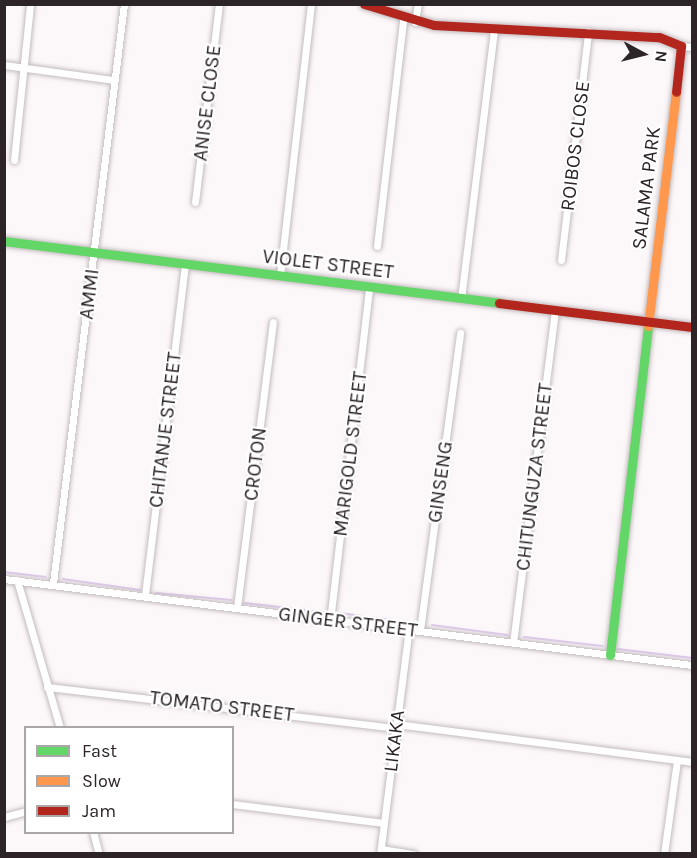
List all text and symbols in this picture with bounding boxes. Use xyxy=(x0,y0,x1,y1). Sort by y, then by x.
north arrow xyxy=(613,24,673,84)
street label: ANISE CLOSE xyxy=(188,44,226,162)
text: N xyxy=(651,49,671,63)
street label: ROIBOS CLOSE xyxy=(555,80,595,212)
street label: SALAMA PARK xyxy=(627,125,665,251)
street label: VIOLET STREET xyxy=(261,244,395,284)
street label: AMMI xyxy=(74,267,104,321)
street label: CHITANJE STREET xyxy=(144,351,186,509)
street label: MARIGOLD STREET xyxy=(328,370,372,538)
street label: CHITUNGUZA STREET xyxy=(511,382,557,572)
street label: CROTON xyxy=(239,426,271,502)
street label: GINSENG xyxy=(422,440,458,524)
street label: GINGER STREET xyxy=(277,602,419,642)
street label: TOMATO STREET xyxy=(149,685,295,727)
street label: LIKAKA xyxy=(378,709,410,773)
legend xyxy=(24,726,234,834)
text: Fast xyxy=(82,740,117,762)
text: Slow xyxy=(82,770,121,792)
text: Jam xyxy=(82,800,116,822)

